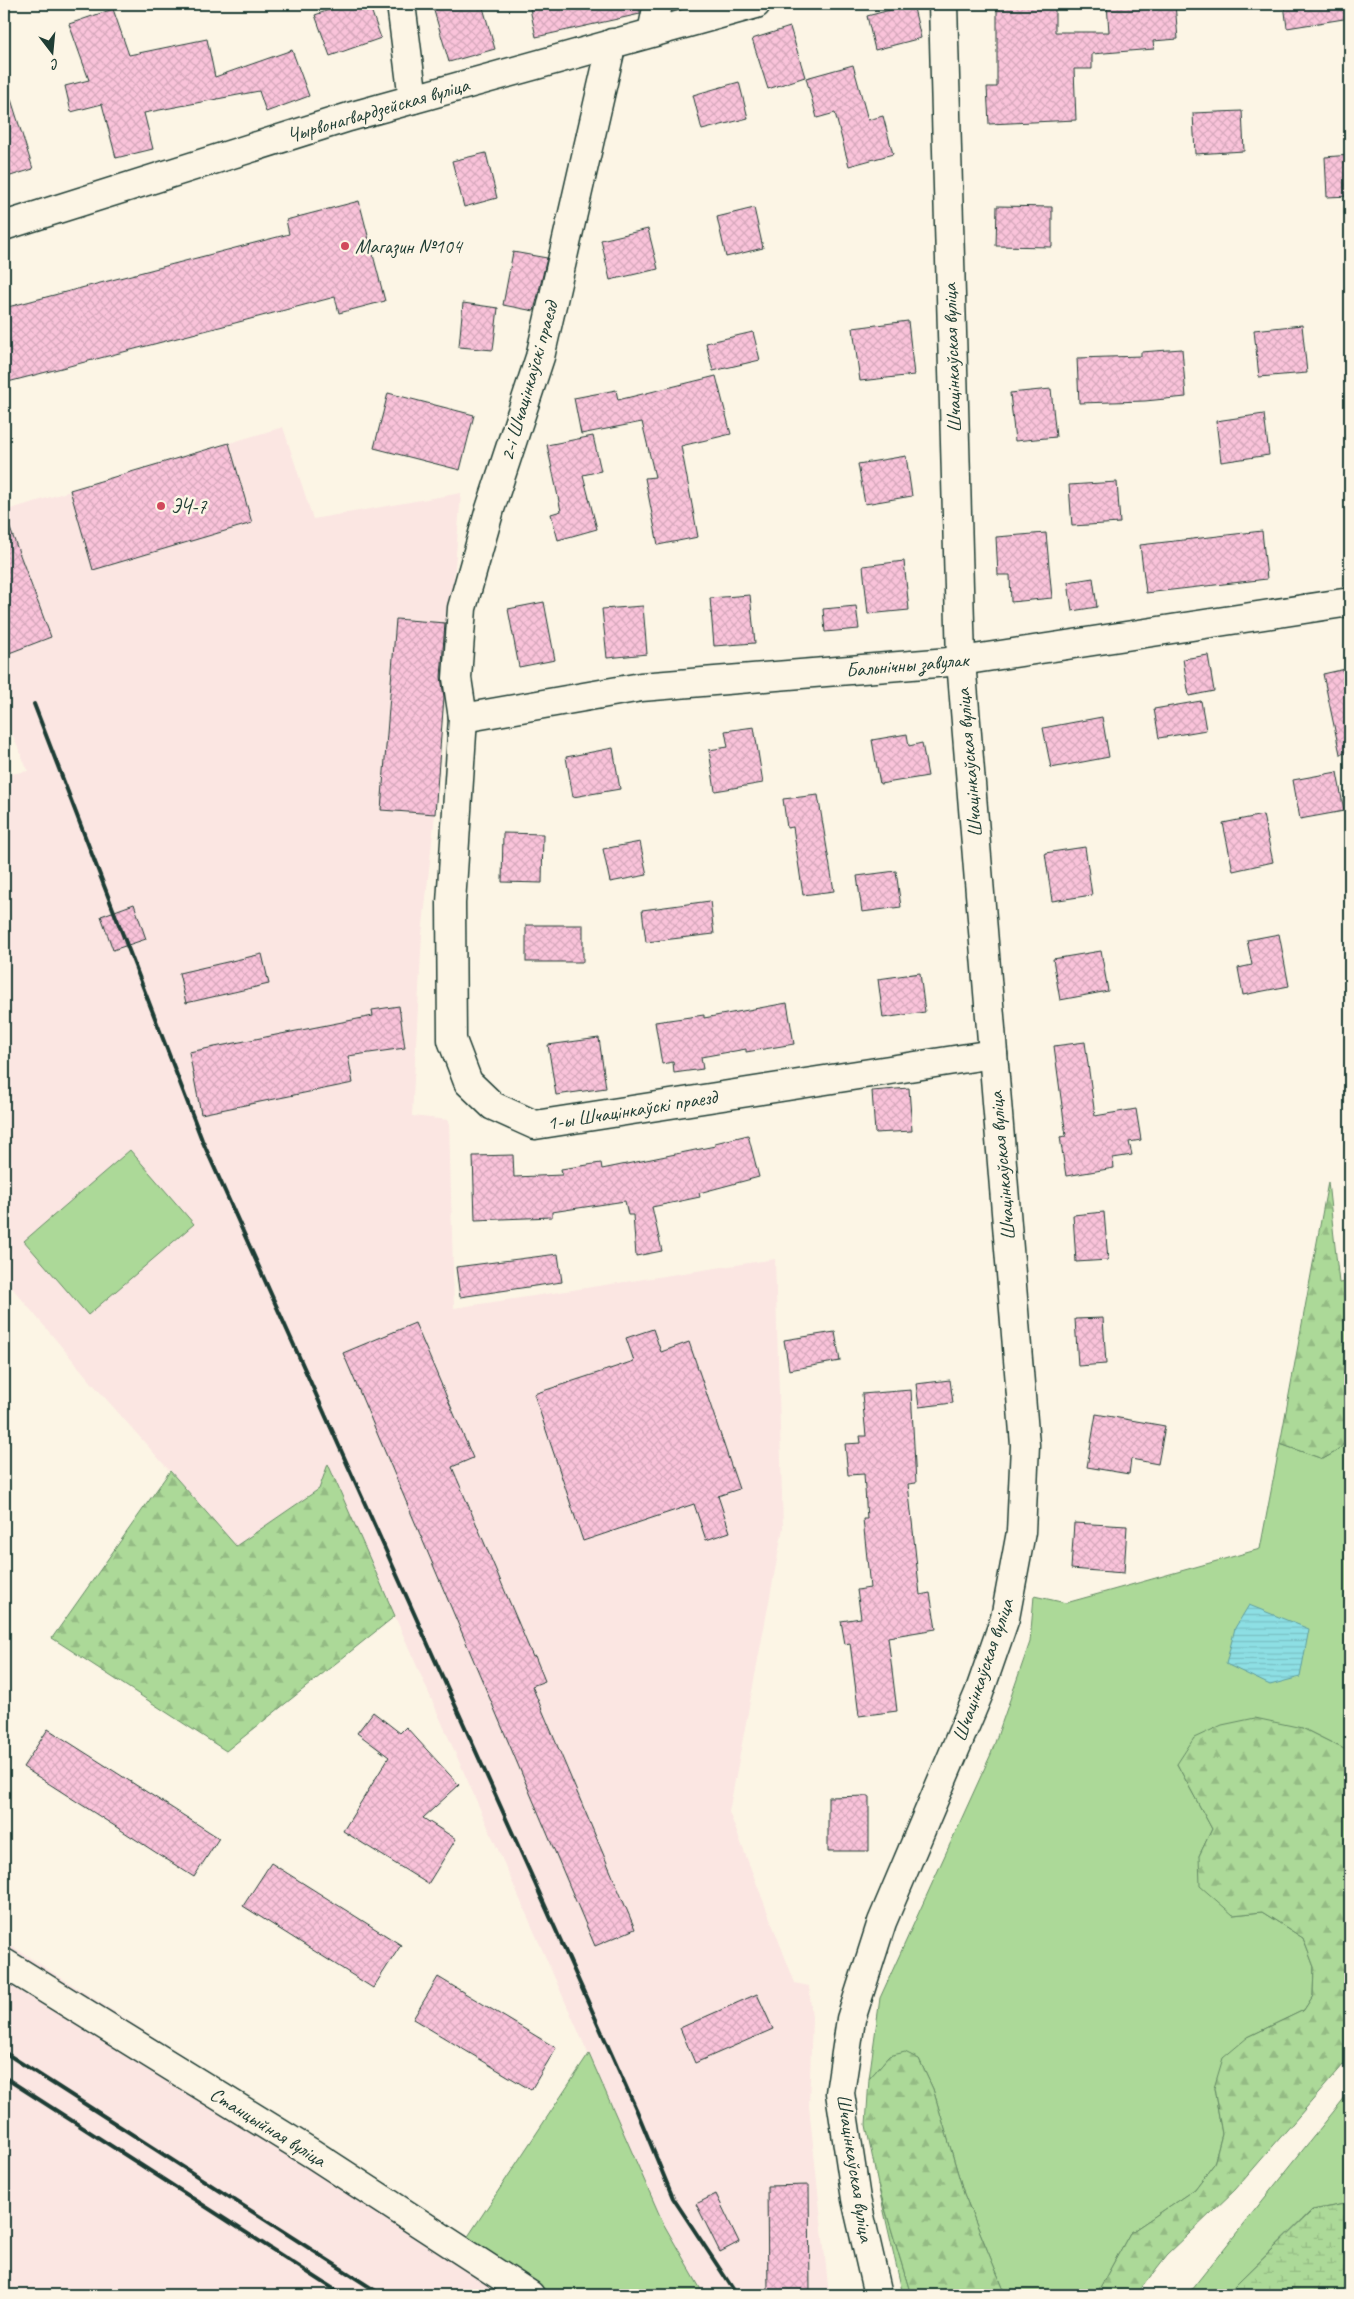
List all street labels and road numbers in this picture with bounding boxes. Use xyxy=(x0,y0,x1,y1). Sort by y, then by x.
street label: Чырвонагвардзейская вуліца xyxy=(284,72,473,148)
street label: Шчацінкаўская вуліца xyxy=(937,282,967,433)
street label: 2-і Шчацінкаўскі праезд xyxy=(494,297,564,464)
street label: Бальнічны завулак xyxy=(845,647,971,684)
street label: Шчацінкаўская вуліца xyxy=(950,686,988,838)
street label: 1-ы Шчацінкаўскі праезд xyxy=(545,1084,721,1136)
street label: Шчацінкаўская вуліца xyxy=(983,1089,1021,1241)
street label: Шчацінкаўская вуліца xyxy=(947,1594,1020,1745)
street label: Станцыйная вуліца xyxy=(205,2081,332,2173)
street label: Шчацінкаўская вуліца xyxy=(831,2092,879,2245)

